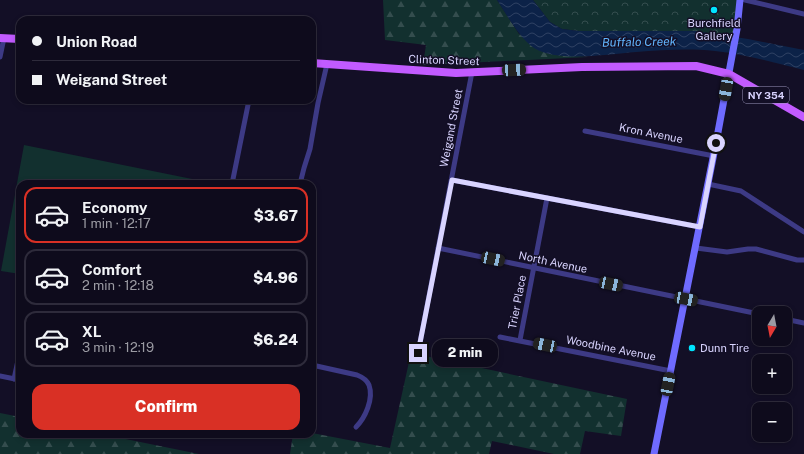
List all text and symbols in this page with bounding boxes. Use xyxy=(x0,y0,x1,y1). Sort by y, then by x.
marker: Burchfield Gallery xyxy=(709,5,719,15)
place label: Burchfield Gallery xyxy=(688,17,740,42)
text: Union Road xyxy=(56,33,137,50)
water label: Buffalo Creek xyxy=(602,34,677,50)
street label: Clinton Street xyxy=(408,53,480,67)
car xyxy=(502,63,526,77)
text: Weigand Street xyxy=(56,71,167,88)
car xyxy=(718,76,734,102)
road number: NY 354 xyxy=(743,87,789,103)
street label: Weigand Street xyxy=(438,88,464,168)
street label: Kron Avenue xyxy=(618,121,684,145)
route start xyxy=(707,134,725,152)
icon: car xyxy=(34,197,70,233)
text: Economy xyxy=(82,199,147,216)
text: $3.67 xyxy=(254,207,298,224)
text: 1 min · 12:17 xyxy=(82,216,151,231)
street label: North Avenue xyxy=(518,249,588,275)
car xyxy=(480,251,506,267)
icon: car xyxy=(34,259,70,295)
text: Comfort xyxy=(82,261,142,278)
text: $4.96 xyxy=(253,269,298,286)
street label: Trier Place xyxy=(506,274,528,330)
car xyxy=(598,276,624,292)
text: 2 min · 12:18 xyxy=(82,278,154,293)
car xyxy=(673,291,699,307)
north arrow xyxy=(752,306,792,346)
map controls xyxy=(752,306,792,442)
icon: car xyxy=(34,321,70,357)
text: XL xyxy=(82,323,101,340)
text: $6.24 xyxy=(253,331,298,348)
street label: Woodbine Avenue xyxy=(565,333,657,363)
car xyxy=(532,337,558,353)
callout: 2 min xyxy=(432,339,498,367)
text: 3 min · 12:19 xyxy=(82,340,154,355)
place label: Dunn Tire xyxy=(700,342,749,354)
marker: Dunn Tire xyxy=(687,343,697,353)
route end xyxy=(409,344,427,362)
text: 2 min xyxy=(448,345,482,360)
button: + xyxy=(752,354,792,394)
car xyxy=(660,371,676,397)
button: Confirm xyxy=(32,384,300,430)
button: − xyxy=(752,402,792,442)

